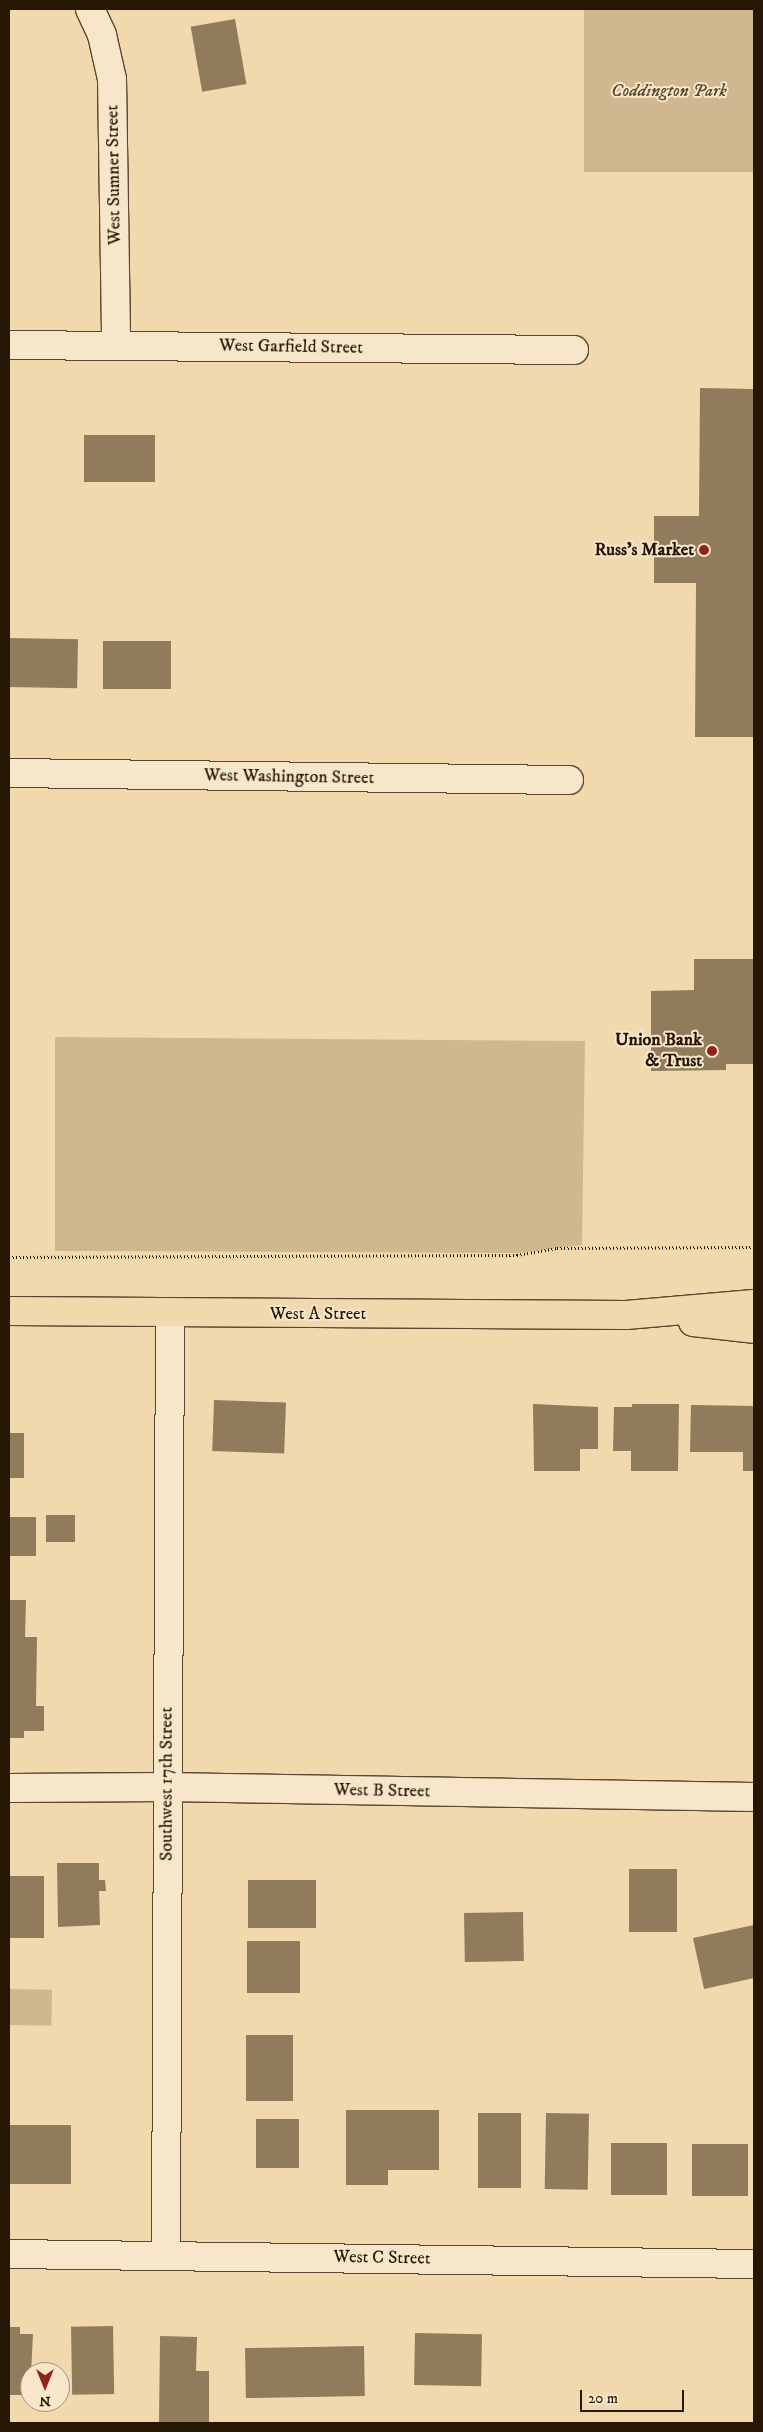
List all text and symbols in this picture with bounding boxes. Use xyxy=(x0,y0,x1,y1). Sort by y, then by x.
park label: Coddington Park xyxy=(611,80,727,102)
street label: West Sumner Street xyxy=(102,105,126,245)
street label: West Garfield Street xyxy=(219,335,363,359)
place label: Russ's Market xyxy=(594,539,694,561)
marker: Russ's Market xyxy=(698,544,710,556)
street label: West Washington Street xyxy=(204,765,374,789)
place label: Union Bank & Trust xyxy=(615,1030,702,1072)
marker: Union Bank & Trust xyxy=(706,1045,718,1057)
street label: West A Street xyxy=(270,1303,366,1325)
street label: Southwest 17th Street xyxy=(156,1707,178,1861)
street label: West B Street xyxy=(334,1779,430,1803)
street label: West C Street xyxy=(333,2246,431,2270)
north arrow xyxy=(20,2362,70,2412)
scale bar xyxy=(583,2380,687,2412)
text: 20 m xyxy=(588,2389,618,2408)
text: N xyxy=(39,2392,51,2410)

